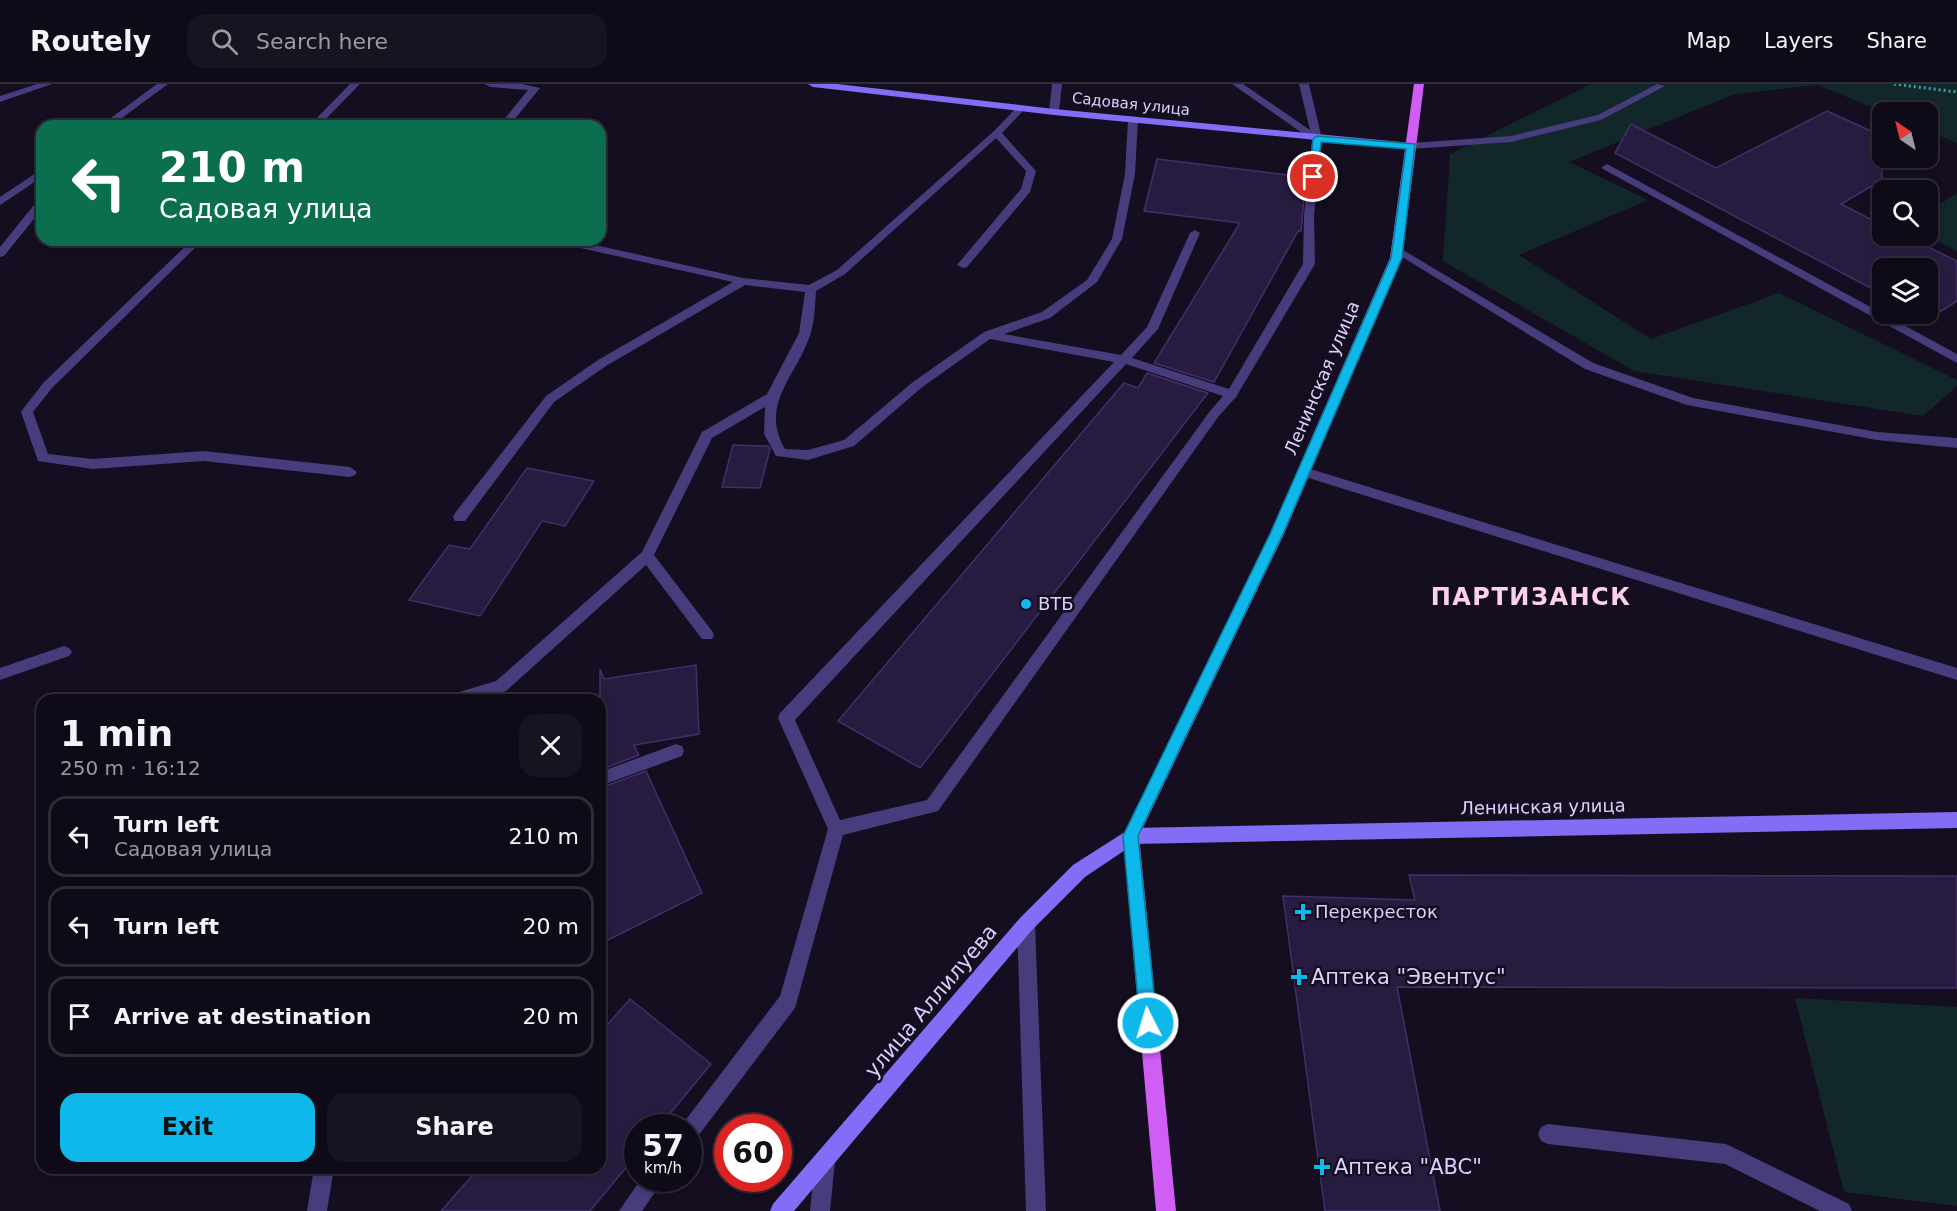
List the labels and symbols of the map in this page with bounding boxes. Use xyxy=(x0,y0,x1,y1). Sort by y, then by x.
street label: Садовая улица xyxy=(1071,89,1191,119)
north arrow xyxy=(1872,102,1938,168)
pin xyxy=(1287,151,1338,202)
street label: Ленинская улица xyxy=(1280,298,1364,458)
district label: ПАРТИЗАНСК xyxy=(1431,583,1631,611)
place label: ВТБ xyxy=(1038,593,1074,614)
marker: ВТБ xyxy=(1019,597,1033,611)
street label: Ленинская улица xyxy=(1460,795,1626,818)
place label: Перекресток xyxy=(1315,901,1438,922)
marker: Перекресток xyxy=(1296,905,1310,919)
street label: улица Аллилуева xyxy=(860,920,1002,1082)
place label: Аптека "Эвентус" xyxy=(1311,965,1506,989)
marker: Аптека "Эвентус" xyxy=(1292,970,1306,984)
position arrow xyxy=(1116,991,1180,1055)
speed limit sign: 60 xyxy=(714,1114,792,1192)
place label: Аптека "ABC" xyxy=(1334,1155,1482,1179)
marker: Аптека "ABC" xyxy=(1315,1160,1329,1174)

